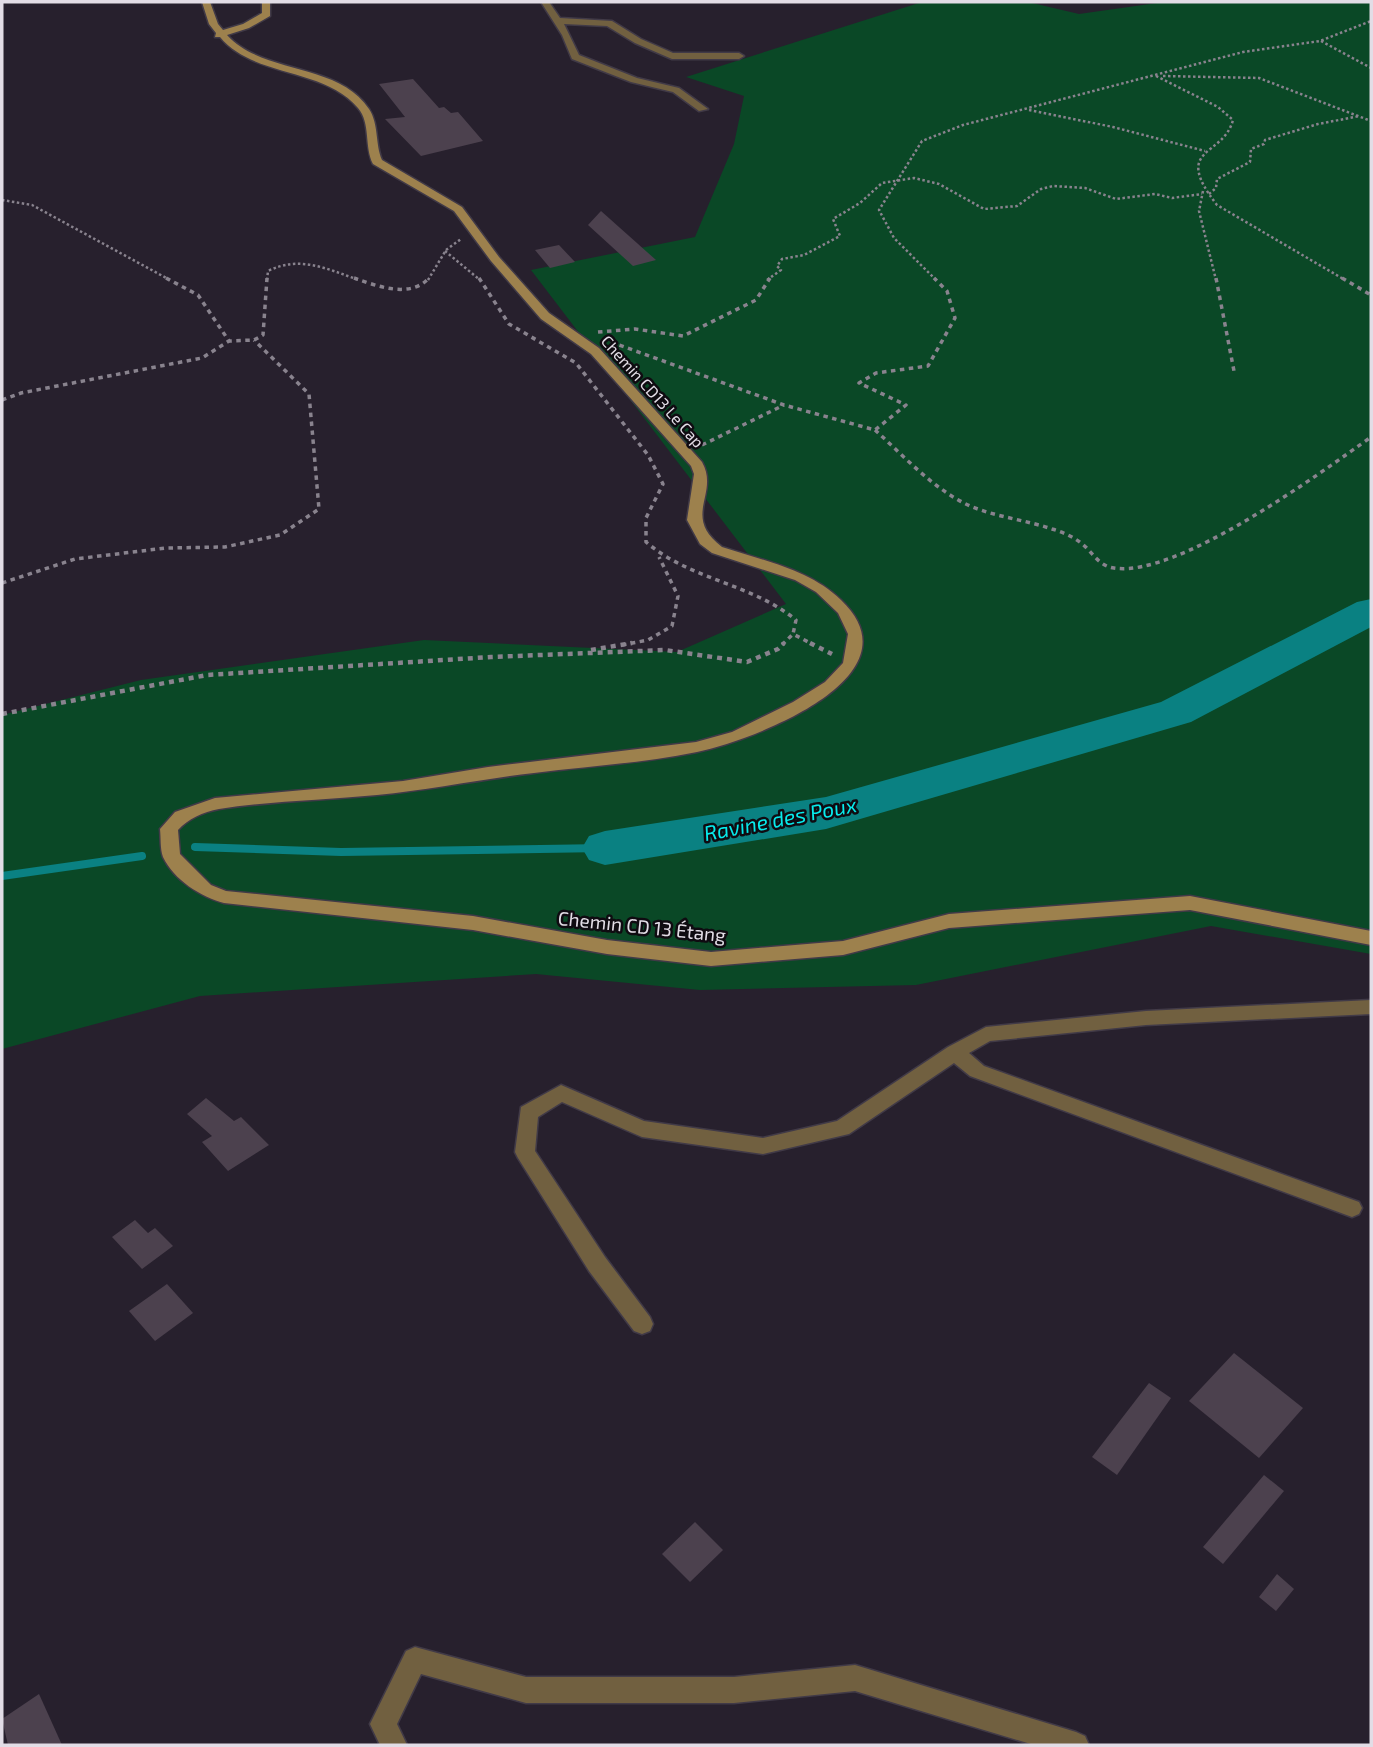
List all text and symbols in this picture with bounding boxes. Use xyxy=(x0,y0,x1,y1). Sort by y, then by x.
street label: Chemin CD13 Le Cap xyxy=(598,331,708,451)
water label: Ravine des Poux xyxy=(702,791,858,845)
street label: Chemin CD 13 Étang xyxy=(557,906,727,946)

